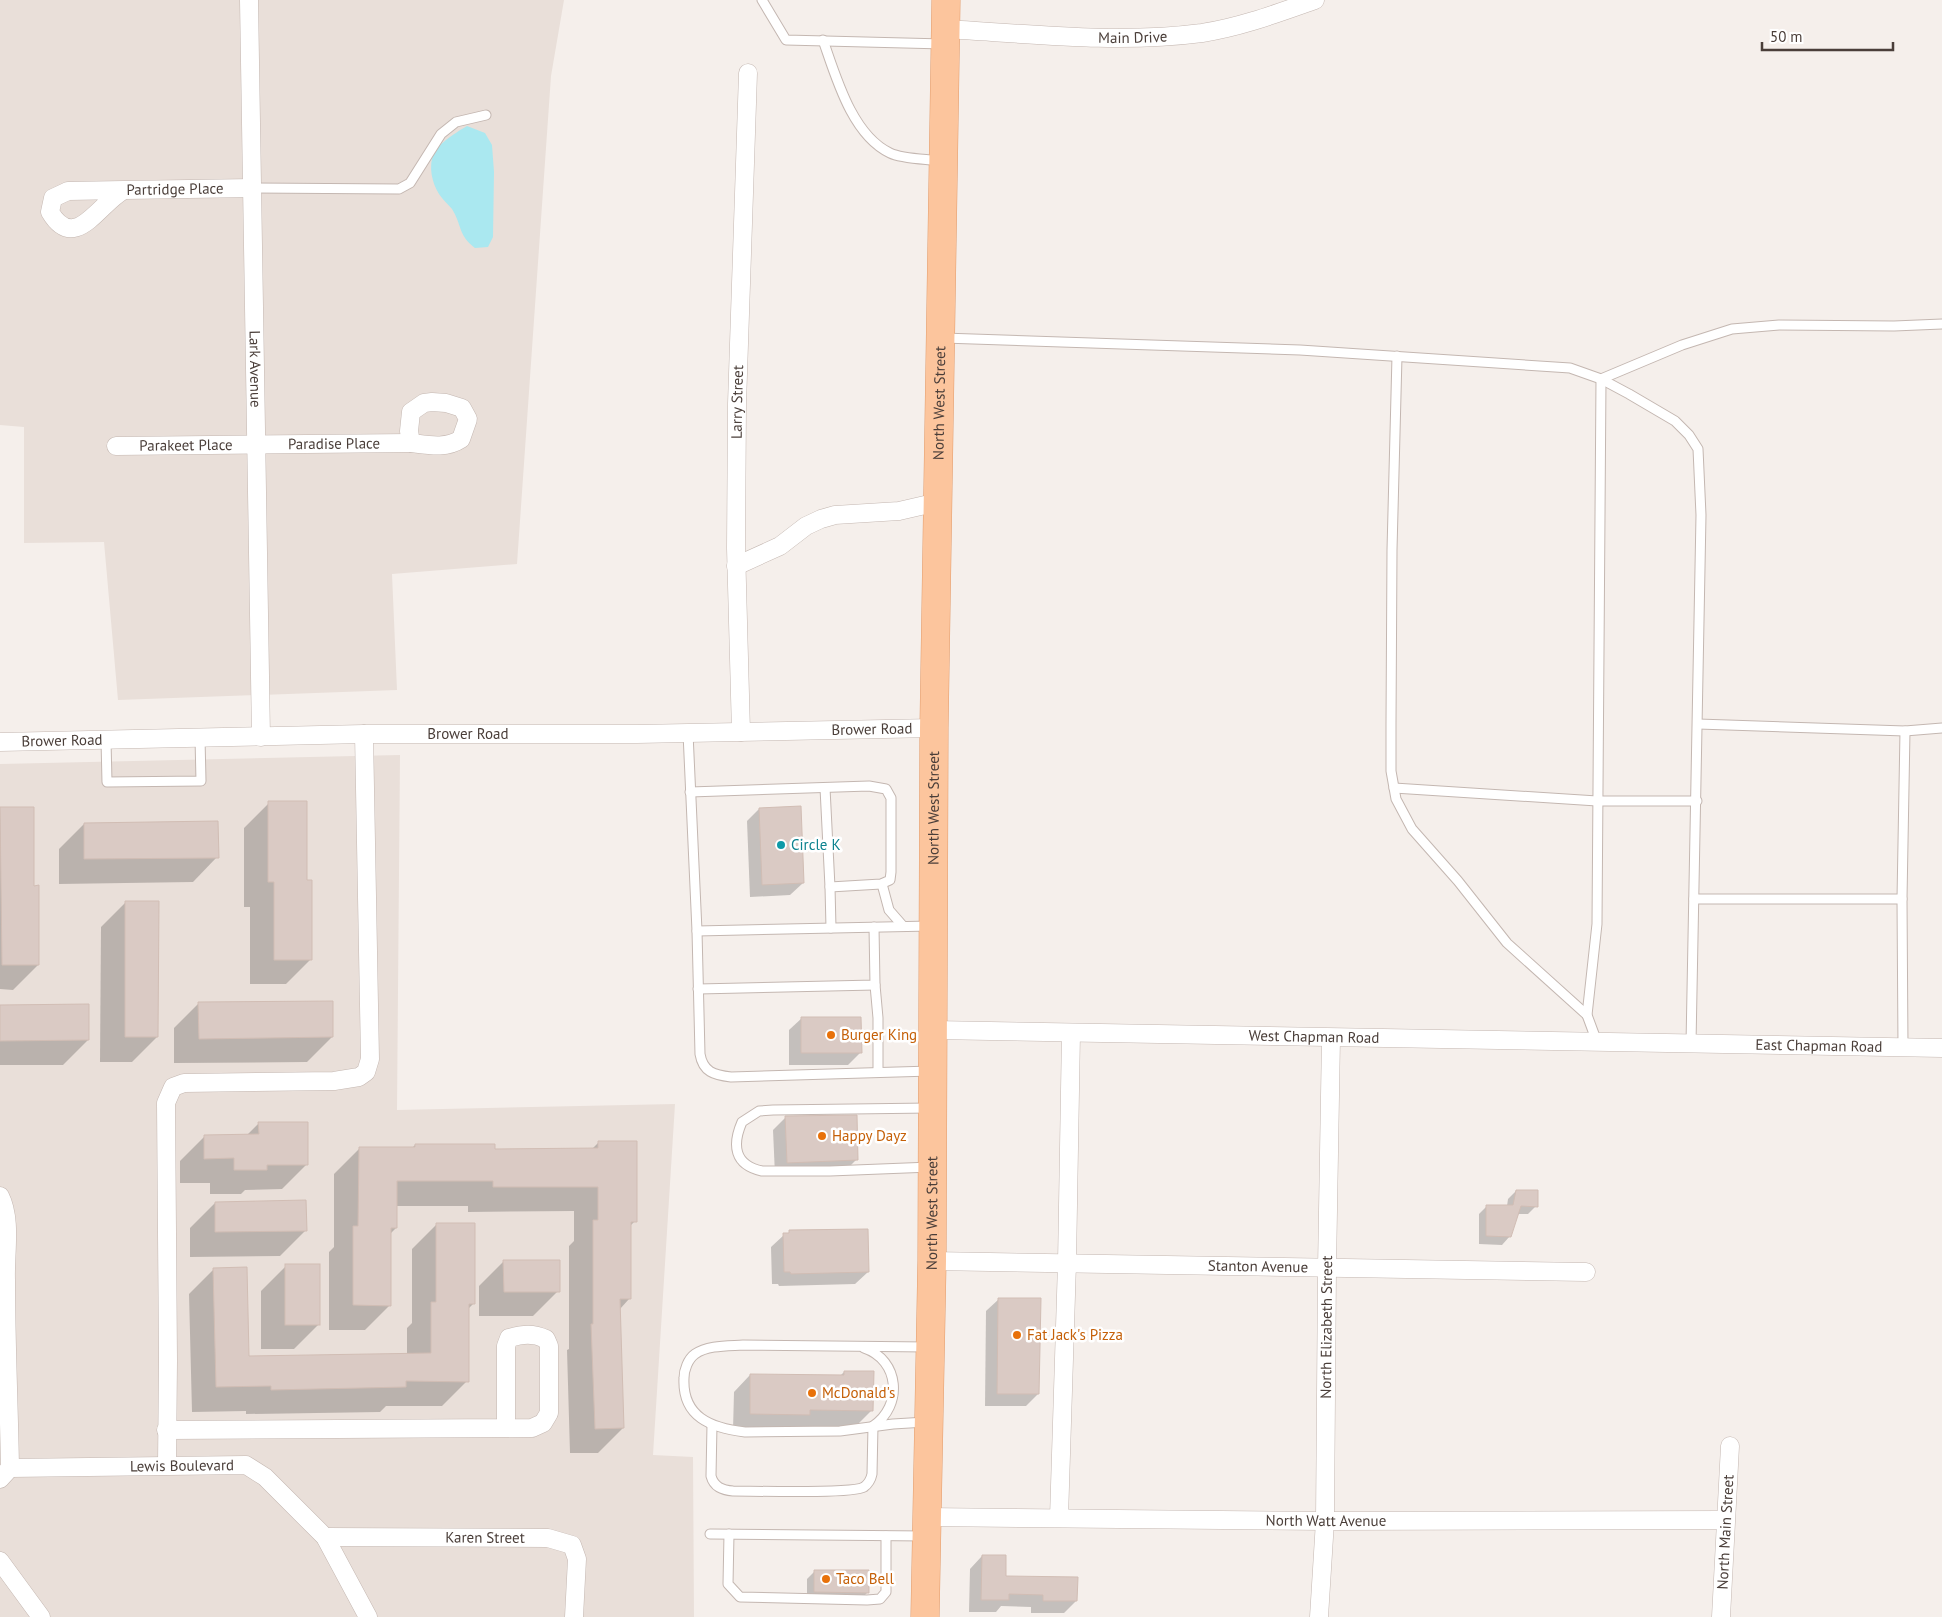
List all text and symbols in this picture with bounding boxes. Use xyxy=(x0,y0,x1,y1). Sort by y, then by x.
scale bar xyxy=(1762,20,1893,52)
street label: Main Drive xyxy=(1098,26,1168,47)
text: 50 m xyxy=(1770,27,1803,46)
street label: Partridge Place xyxy=(126,178,224,199)
street label: Lark Avenue xyxy=(245,330,266,408)
street label: North West Street xyxy=(928,346,949,460)
street label: Larry Street xyxy=(727,365,747,439)
street label: Paradise Place xyxy=(288,433,380,453)
street label: Parakeet Place xyxy=(139,435,233,455)
street label: Brower Road xyxy=(831,718,913,739)
street label: Brower Road xyxy=(427,724,509,743)
street label: Brower Road xyxy=(21,730,103,751)
street label: North West Street xyxy=(923,751,943,865)
place label: Circle K xyxy=(791,835,841,854)
marker: Circle K xyxy=(775,839,787,851)
place label: Burger King xyxy=(841,1025,917,1044)
street label: West Chapman Road xyxy=(1248,1026,1380,1047)
marker: Burger King xyxy=(825,1029,837,1041)
street label: East Chapman Road xyxy=(1755,1035,1883,1056)
place label: Happy Dayz xyxy=(832,1126,907,1145)
marker: Happy Dayz xyxy=(816,1130,828,1142)
street label: North West Street xyxy=(922,1156,941,1270)
street label: North Elizabeth Street xyxy=(1316,1255,1336,1399)
street label: Stanton Avenue xyxy=(1208,1256,1308,1276)
place label: Fat Jack's Pizza xyxy=(1027,1325,1123,1344)
marker: Fat Jack's Pizza xyxy=(1011,1329,1023,1341)
place label: McDonald's xyxy=(822,1383,895,1402)
marker: McDonald's xyxy=(806,1387,818,1399)
street label: Lewis Boulevard xyxy=(130,1455,234,1475)
street label: North Main Street xyxy=(1712,1474,1737,1590)
street label: North Watt Avenue xyxy=(1266,1510,1386,1530)
street label: Karen Street xyxy=(445,1528,525,1547)
place label: Taco Bell xyxy=(836,1569,894,1588)
marker: Taco Bell xyxy=(820,1573,832,1585)

